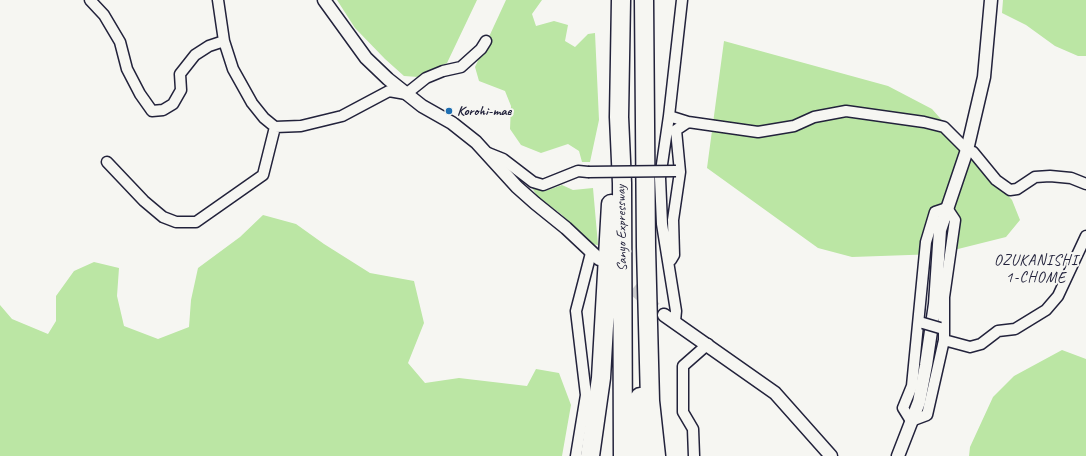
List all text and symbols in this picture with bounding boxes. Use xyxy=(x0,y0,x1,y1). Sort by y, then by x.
place label: Korohi-mae xyxy=(457,103,511,119)
marker: Korohi-mae xyxy=(444,106,454,116)
street label: Sanyo Expressway xyxy=(613,185,631,271)
district label: OZUKANISHI 1-CHOME xyxy=(995,252,1077,287)

